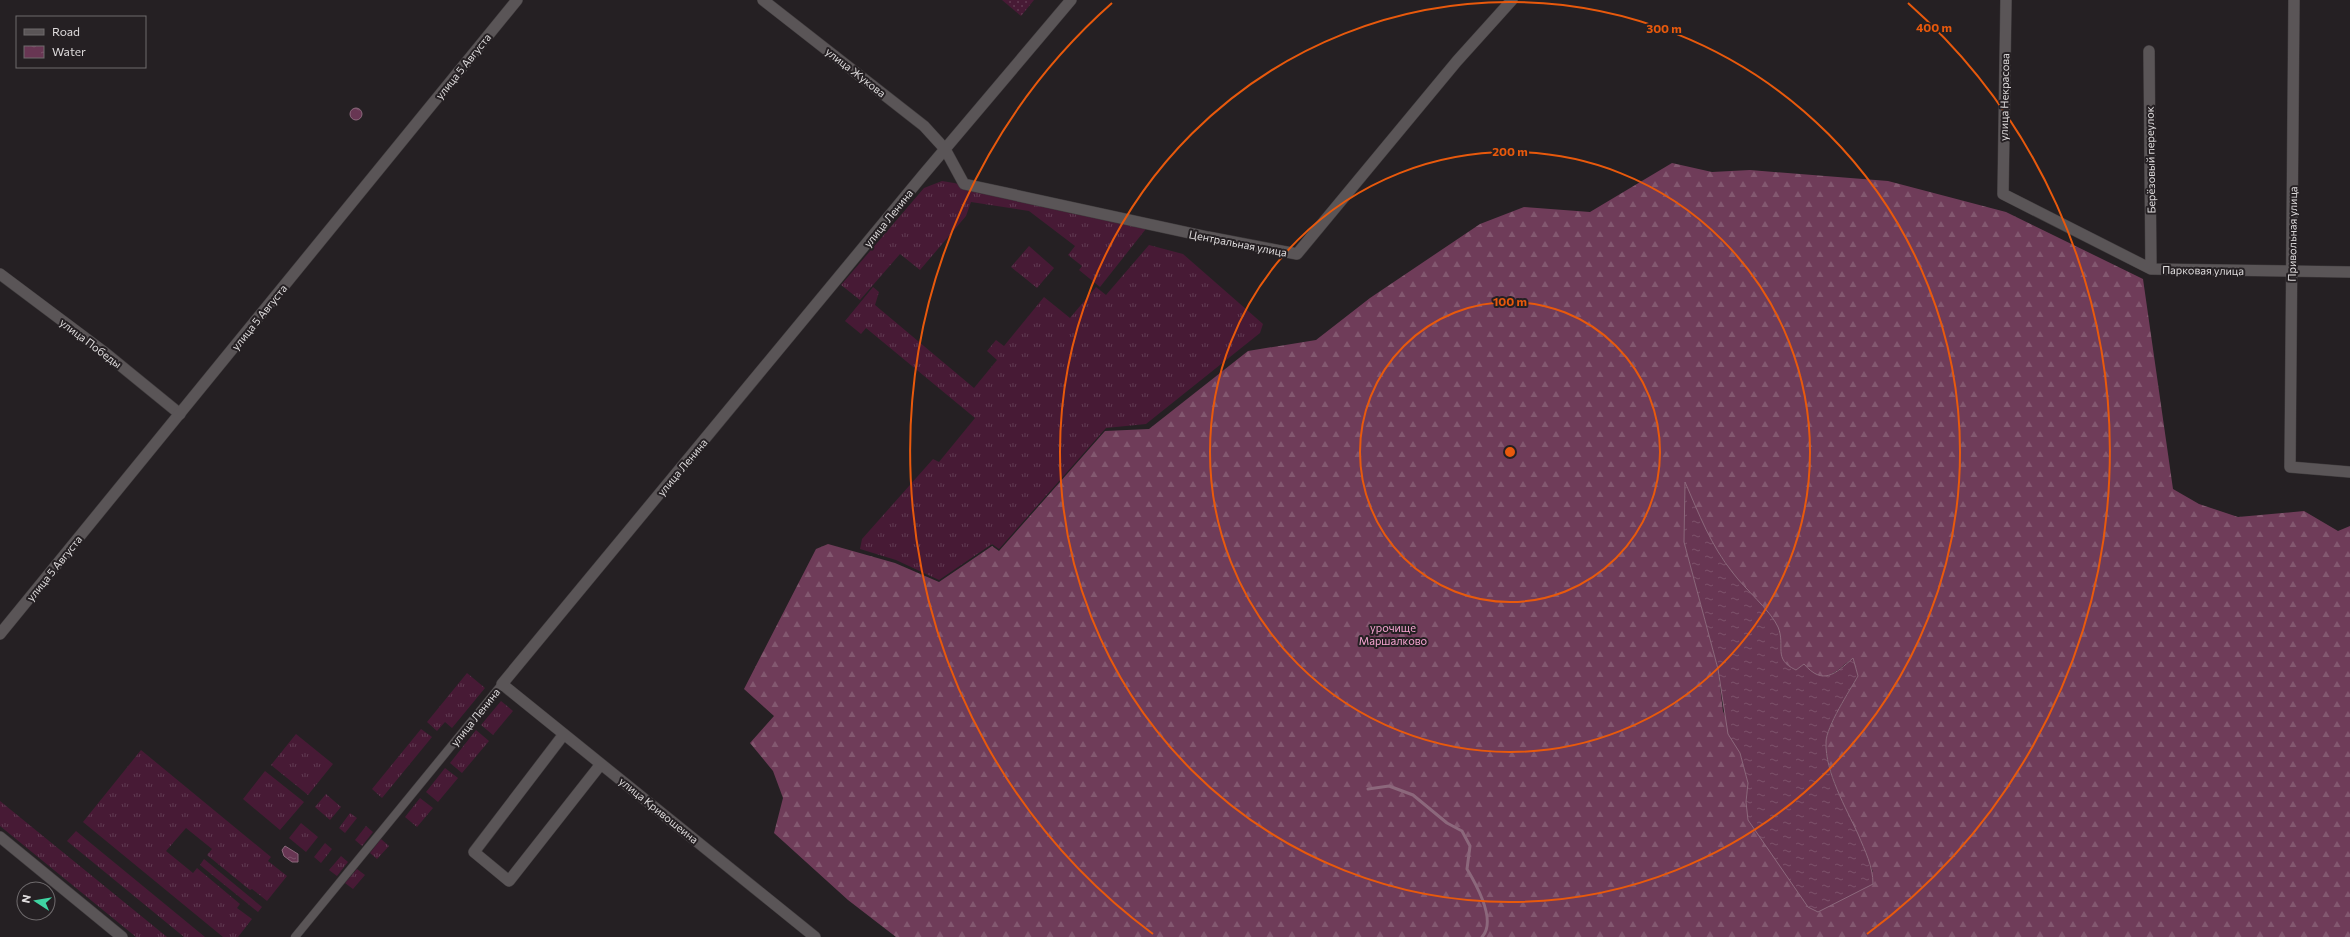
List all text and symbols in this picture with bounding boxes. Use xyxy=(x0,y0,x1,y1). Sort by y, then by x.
legend xyxy=(16,16,146,68)
text: 400 m xyxy=(1916,20,1952,34)
text: 300 m xyxy=(1646,21,1682,35)
text: Road xyxy=(52,24,80,38)
street label: улица 5 Августа xyxy=(433,31,493,101)
text: Water xyxy=(52,44,86,58)
street label: улица Жукова xyxy=(823,45,889,99)
street label: улица Некрасова xyxy=(1997,53,2011,141)
street label: Берёзовый переулок xyxy=(2143,106,2157,214)
text: 200 m xyxy=(1492,144,1528,158)
street label: улица Ленина xyxy=(861,186,915,250)
street label: Привольная улица xyxy=(2285,186,2299,282)
street label: Центральная улица xyxy=(1188,227,1288,259)
street label: Парковая улица xyxy=(2162,263,2244,277)
street label: улица 5 Августа xyxy=(229,282,289,352)
text: 100 m xyxy=(1493,294,1527,308)
street label: улица Победы xyxy=(58,316,124,370)
street label: улица Ленина xyxy=(654,436,710,498)
centre of rings xyxy=(1503,445,1517,459)
street label: улица 5 Августа xyxy=(24,533,84,603)
park label: урочище Маршалково xyxy=(1359,621,1428,647)
street label: улица Ленина xyxy=(448,685,502,749)
street label: улица Кривошеина xyxy=(617,774,701,846)
north arrow xyxy=(16,881,56,921)
text: N xyxy=(19,893,33,904)

